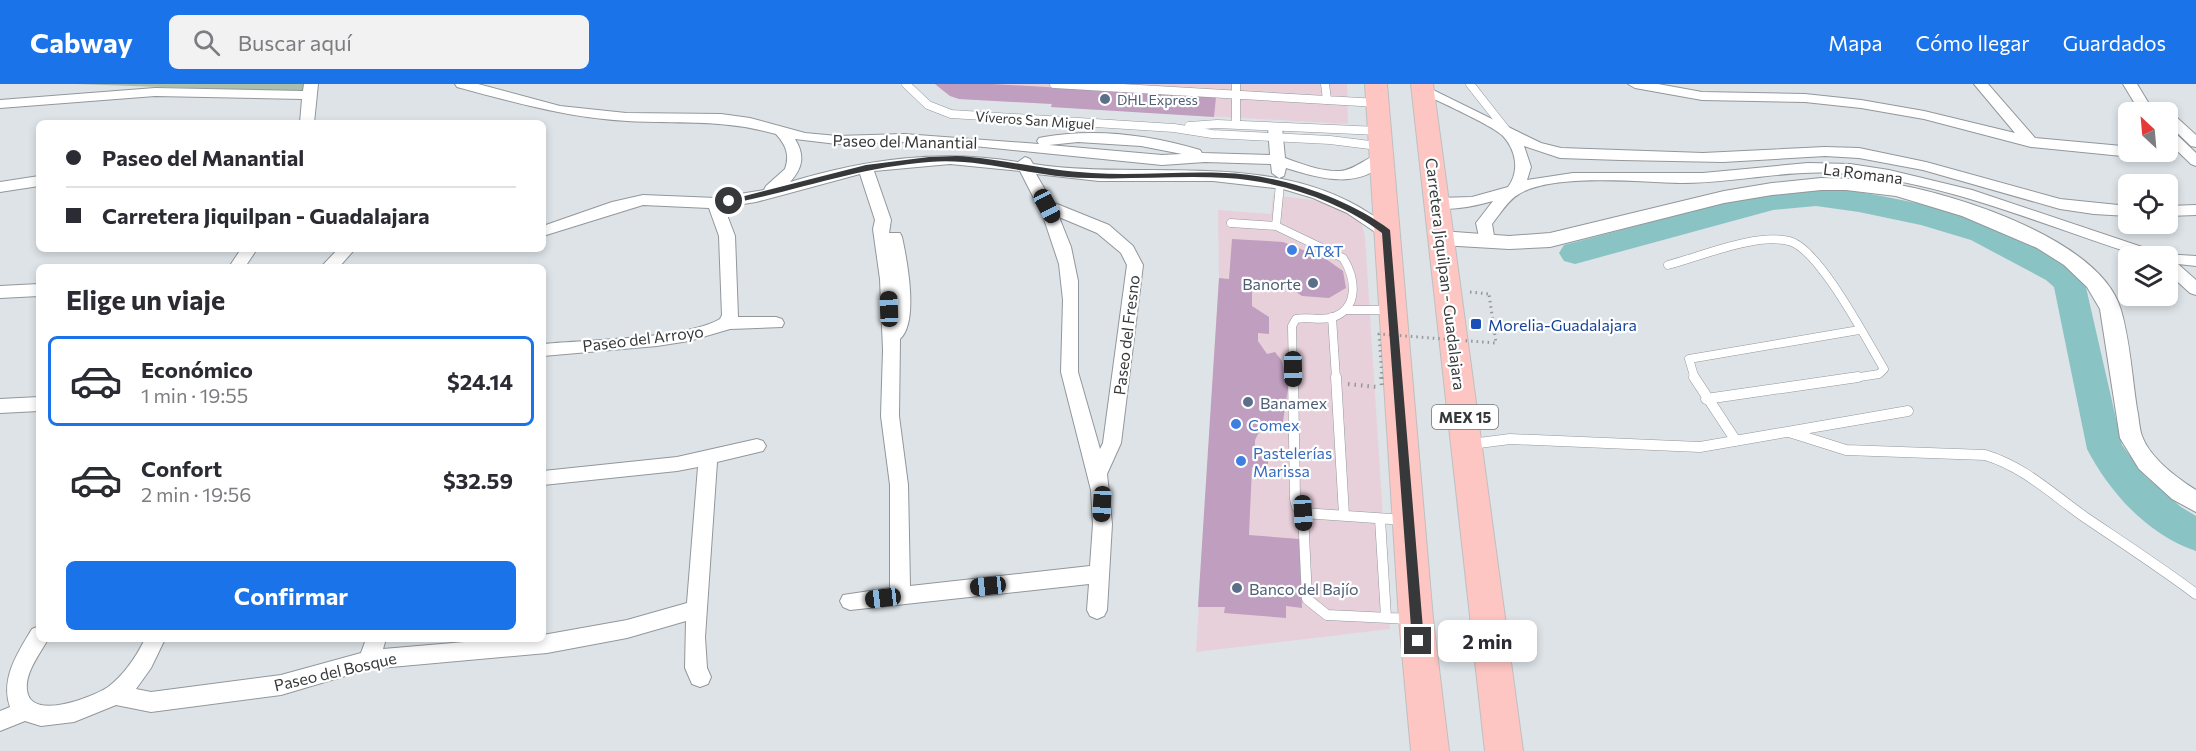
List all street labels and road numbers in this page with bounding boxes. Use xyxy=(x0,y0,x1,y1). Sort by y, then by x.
street label: Víveros San Miguel xyxy=(975,107,1095,133)
street label: Paseo del Manantial xyxy=(832,130,978,152)
street label: Carretera Jiquilpan - Guadalajara xyxy=(1422,157,1470,391)
street label: La Romana xyxy=(1822,159,1904,187)
street label: Paseo del Fresno xyxy=(1109,274,1143,396)
street label: Paseo del Arroyo xyxy=(581,321,705,355)
road number: MEX 15 xyxy=(1432,405,1498,429)
street label: Paseo del Bosque xyxy=(272,648,398,694)

